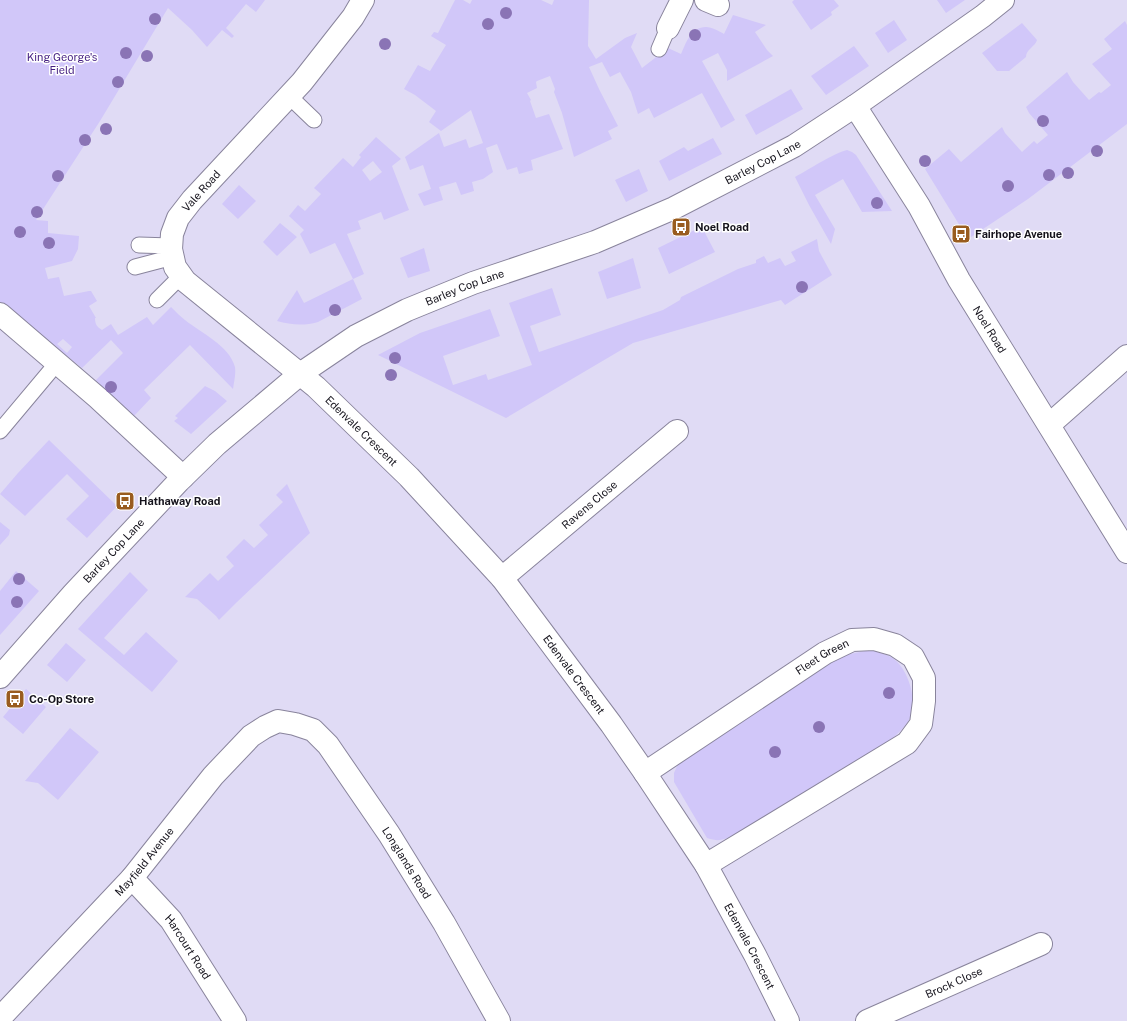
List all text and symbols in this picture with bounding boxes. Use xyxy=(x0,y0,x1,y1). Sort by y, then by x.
park label: King George's Field xyxy=(27,51,98,76)
street label: Barley Cop Lane xyxy=(723,137,803,187)
street label: Vale Road xyxy=(179,168,223,214)
bus stop icon: Noel Road xyxy=(670,216,692,238)
place label: Noel Road xyxy=(695,221,749,233)
bus stop icon: Fairhope Avenue xyxy=(950,223,972,245)
place label: Fairhope Avenue xyxy=(975,228,1062,240)
street label: Barley Cop Lane xyxy=(424,267,506,308)
street label: Noel Road xyxy=(971,304,1009,355)
street label: Edenvale Crescent xyxy=(323,394,400,468)
street label: Ravens Close xyxy=(559,478,619,531)
bus stop icon: Hathaway Road xyxy=(114,490,136,512)
place label: Hathaway Road xyxy=(139,495,220,507)
street label: Barley Cop Lane xyxy=(81,516,147,585)
street label: Edenvale Crescent xyxy=(541,633,607,716)
street label: Fleet Green xyxy=(793,636,851,677)
bus stop icon: Co-Op Store xyxy=(4,688,26,710)
place label: Co-Op Store xyxy=(29,693,94,705)
street label: Mayfield Avenue xyxy=(113,825,176,898)
street label: Longlands Road xyxy=(380,825,434,901)
street label: Edenvale Crescent xyxy=(722,901,777,991)
street label: Harcourt Road xyxy=(163,912,213,981)
street label: Brock Close xyxy=(923,965,984,1000)

